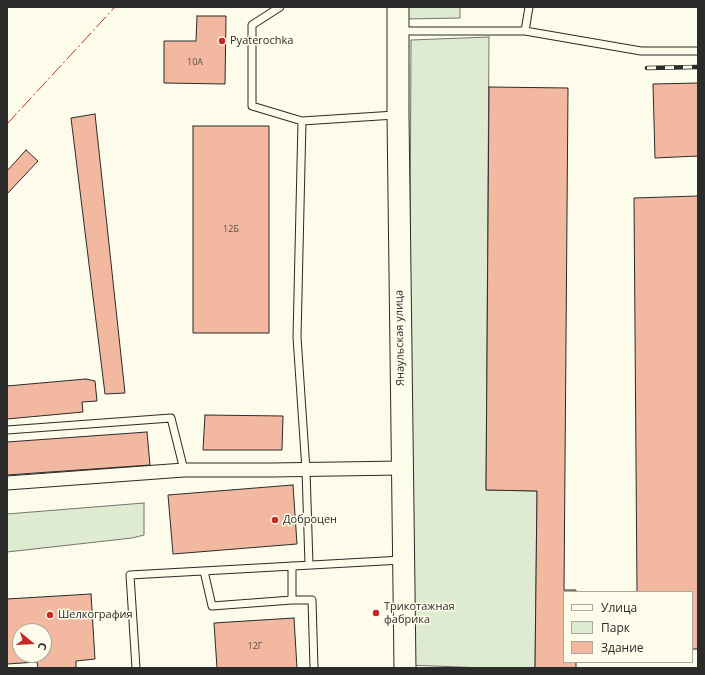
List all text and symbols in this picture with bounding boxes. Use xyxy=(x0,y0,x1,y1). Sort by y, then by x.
place label: Pyaterochka xyxy=(230,34,293,48)
marker: Pyaterochka xyxy=(217,36,227,46)
house number: 10А xyxy=(187,57,203,67)
house number: 12Б xyxy=(223,224,239,234)
street label: Янаульская улица xyxy=(393,290,407,386)
place label: Доброцен xyxy=(283,513,337,527)
marker: Доброцен xyxy=(270,515,280,525)
legend xyxy=(563,591,693,663)
text: Улица xyxy=(601,599,637,616)
place label: Трикотажная фабрика xyxy=(384,600,455,626)
place label: Шелкография xyxy=(58,608,133,622)
marker: Трикотажная фабрика xyxy=(371,608,381,618)
marker: Шелкография xyxy=(45,610,55,620)
text: Парк xyxy=(601,619,630,636)
north arrow xyxy=(12,623,52,663)
text: Здание xyxy=(601,639,644,656)
text: С xyxy=(35,641,51,652)
house number: 12Г xyxy=(248,641,262,651)

